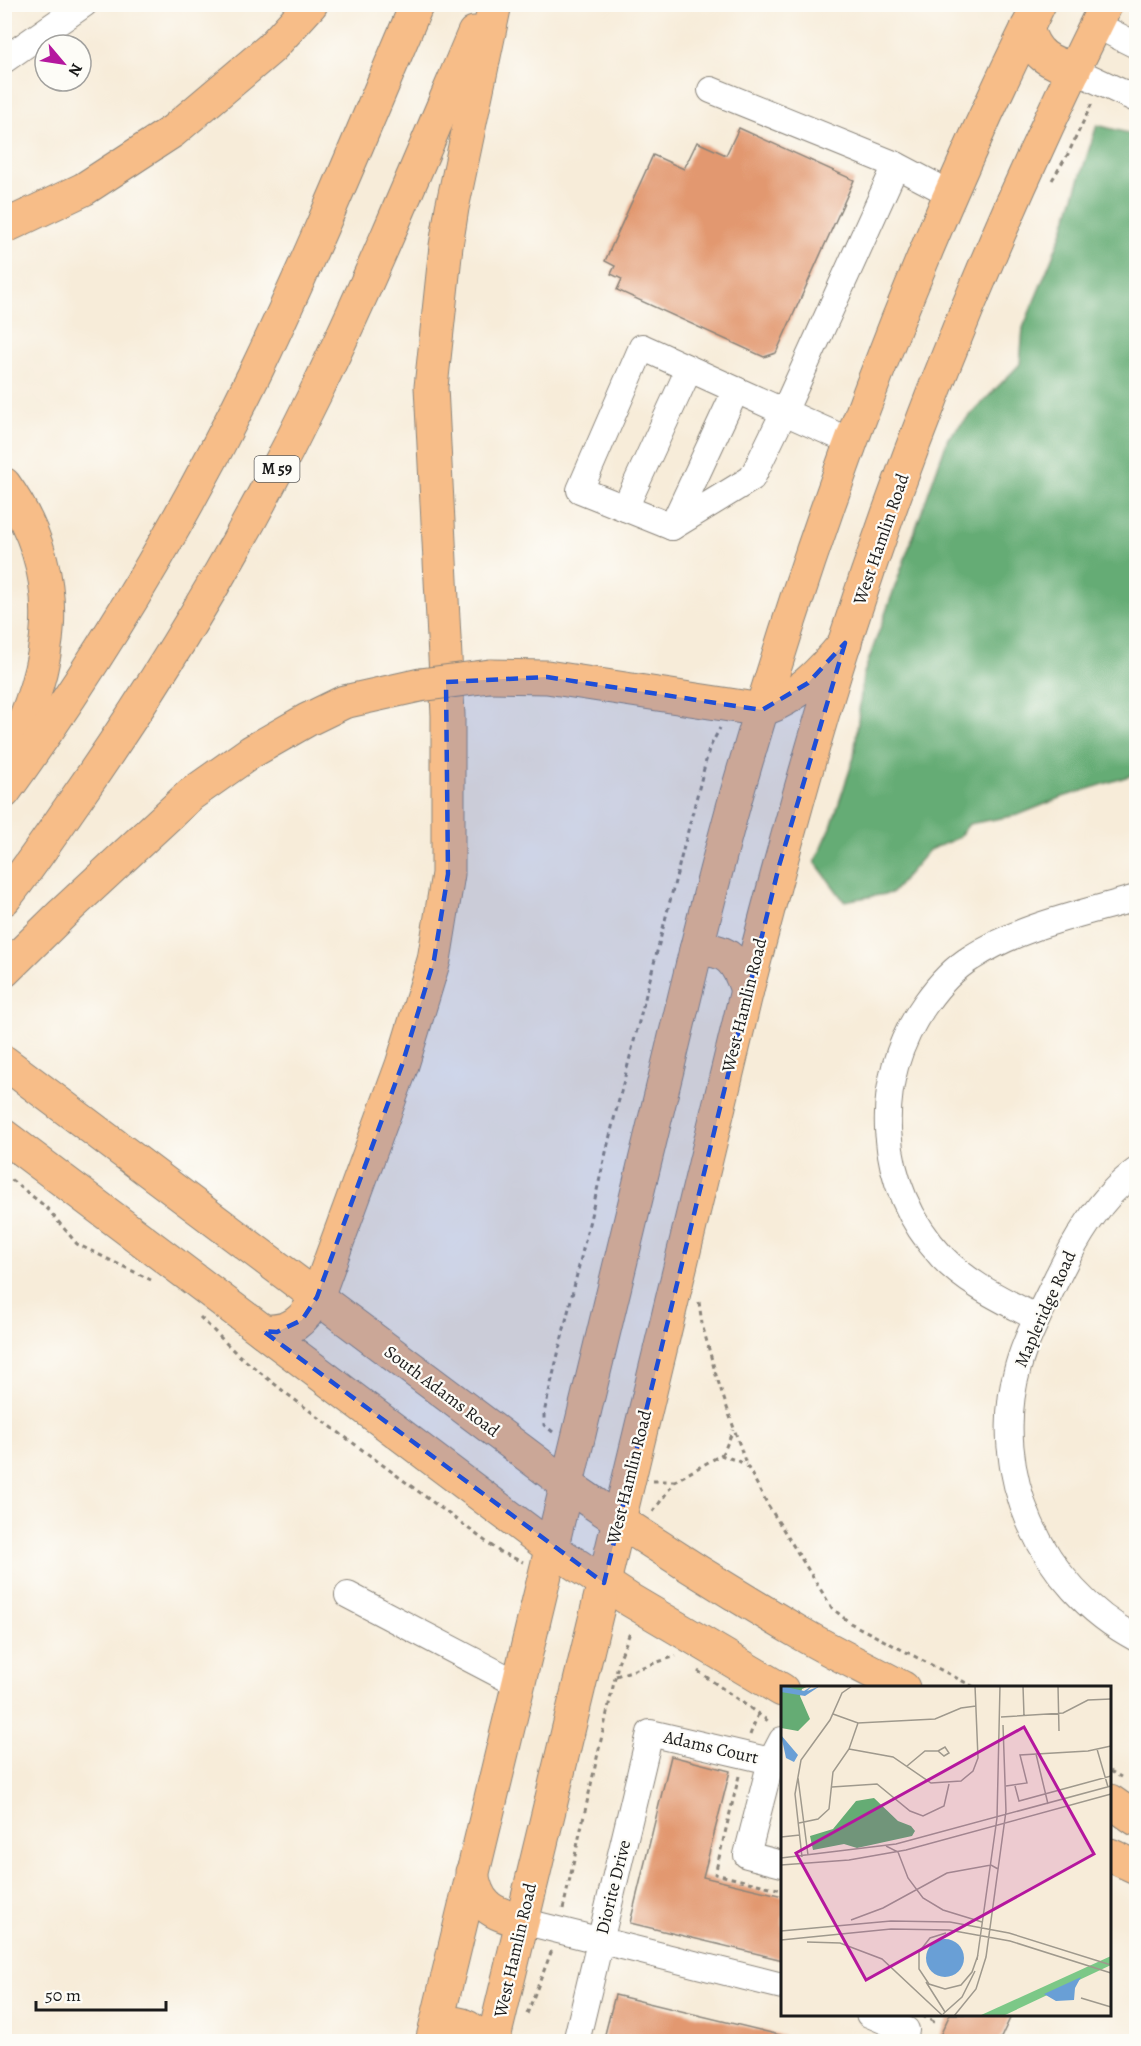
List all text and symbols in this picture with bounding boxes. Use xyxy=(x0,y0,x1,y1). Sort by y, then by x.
north arrow xyxy=(33,33,93,93)
text: N xyxy=(63,59,88,81)
road number: M 59 xyxy=(254,456,300,482)
street label: West Hamlin Road xyxy=(847,470,915,609)
street label: West Hamlin Road xyxy=(716,935,772,1075)
street label: Mapleridge Road xyxy=(1009,1247,1082,1371)
street label: South Adams Road xyxy=(379,1340,505,1442)
street label: West Hamlin Road xyxy=(601,1407,657,1547)
inset map xyxy=(781,1686,1111,2016)
street label: Adams Court xyxy=(660,1724,761,1770)
street label: Diorite Drive xyxy=(590,1837,636,1937)
street label: West Hamlin Road xyxy=(488,1880,542,2021)
scale bar xyxy=(36,1974,166,2012)
text: 50 m xyxy=(45,1983,81,2007)

